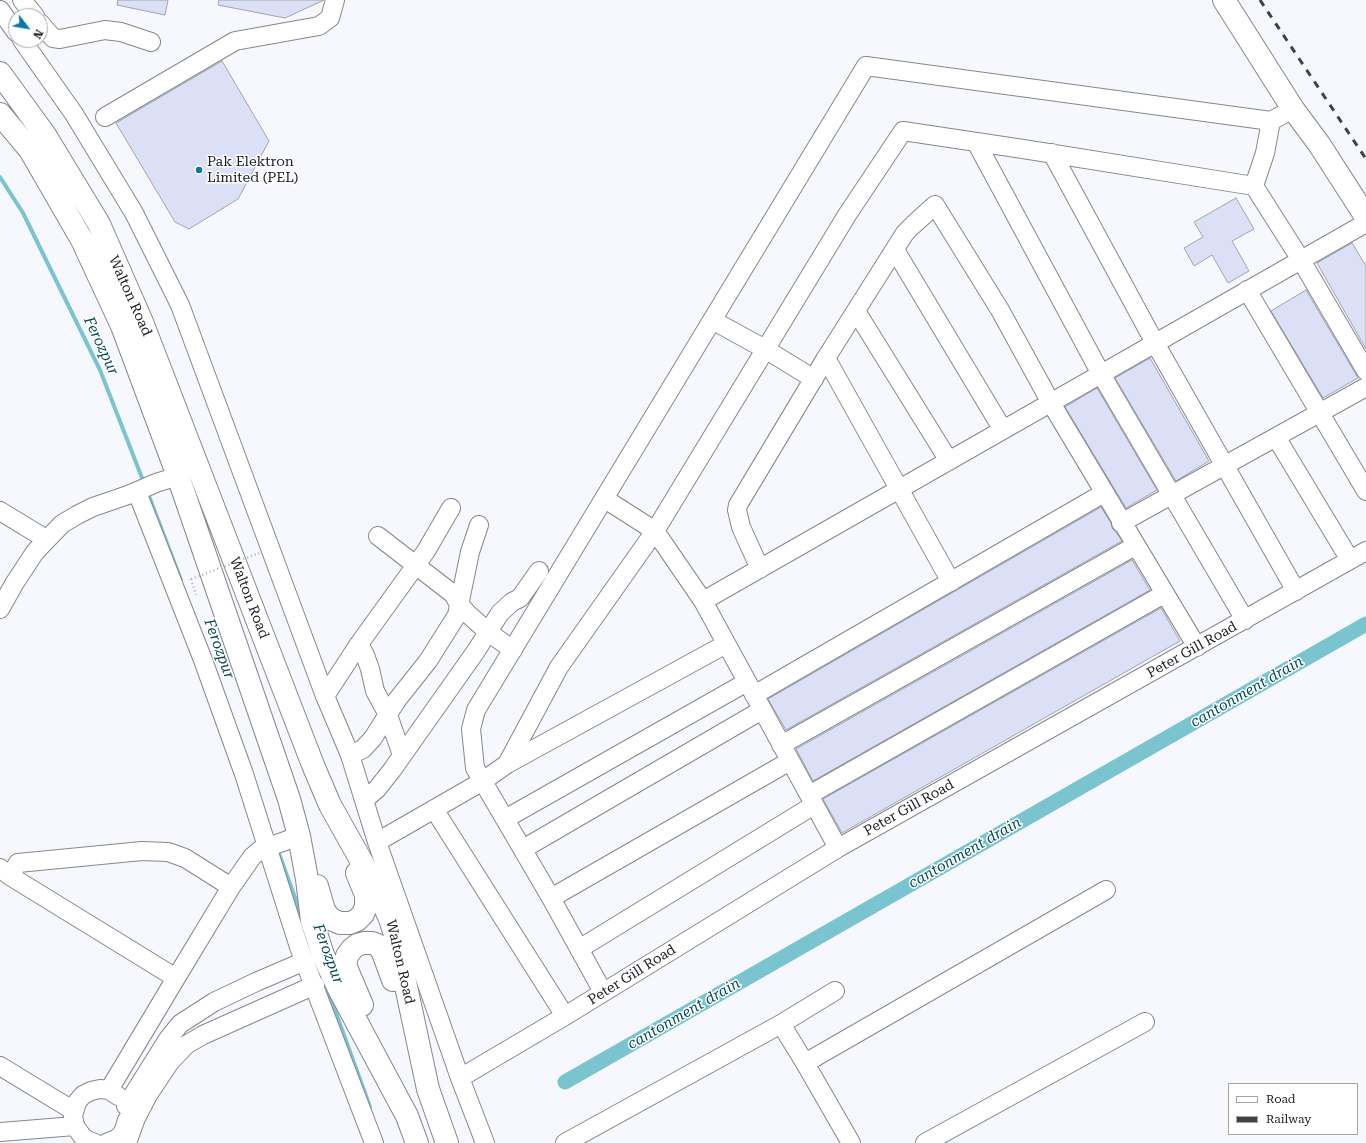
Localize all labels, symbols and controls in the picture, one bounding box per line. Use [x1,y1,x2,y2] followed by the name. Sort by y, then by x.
[8,8,48,48] north arrow
[30,27,46,41] text: N
[207,154,298,186] place label: Pak Elektron Limited (PEL)
[194,165,204,175] marker: Pak Elektron Limited (PEL)
[105,253,155,339] street label: Walton Road
[80,314,122,378] water label: Ferozpur
[226,555,272,641] street label: Walton Road
[200,617,238,681] water label: Ferozpur
[1144,618,1240,682] street label: Peter Gill Road
[1187,652,1307,732] water label: cantonment drain
[861,776,957,840] street label: Peter Gill Road
[905,813,1025,893] water label: cantonment drain
[382,918,418,1006] street label: Walton Road
[309,922,347,986] water label: Ferozpur
[585,941,679,1009] street label: Peter Gill Road
[624,974,744,1054] water label: cantonment drain
[1228,1083,1358,1135] legend
[1266,1092,1295,1106] text: Road
[1266,1112,1311,1126] text: Railway

